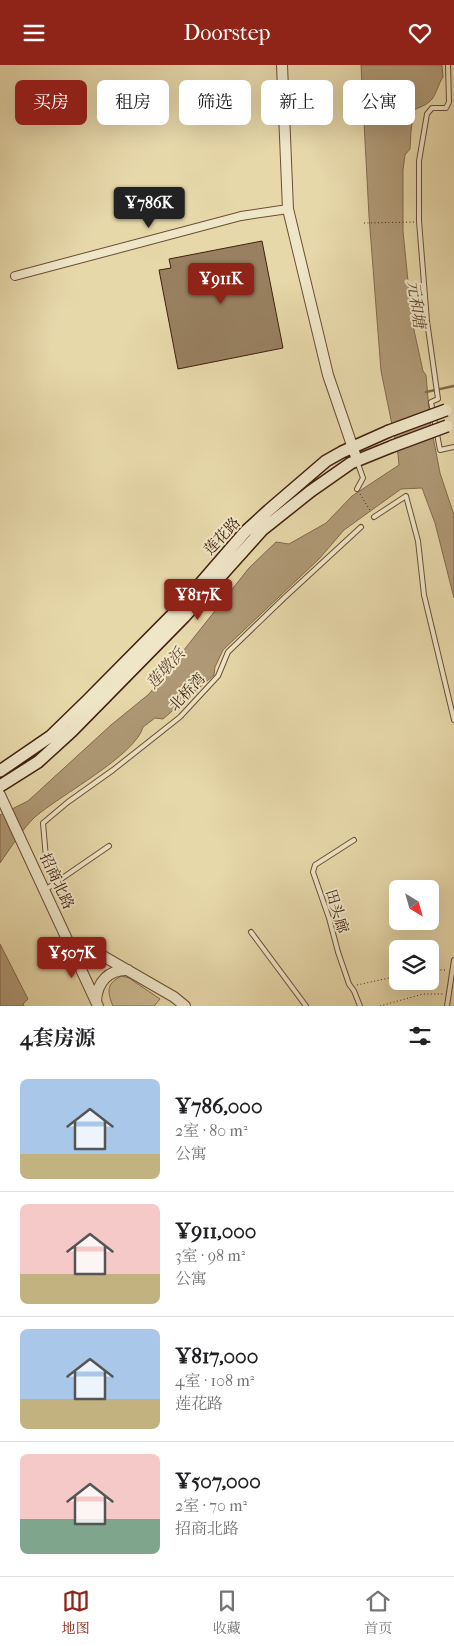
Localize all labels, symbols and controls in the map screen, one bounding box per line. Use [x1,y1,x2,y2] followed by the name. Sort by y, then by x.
[20,19,48,47] icon: menu
[406,19,434,47] icon: heart
[183,20,271,46] text: Doorstep
[15,80,87,125] chip: 买房
[97,80,169,125] chip: 租房
[179,80,251,125] chip: 筛选
[261,80,333,125] chip: 新上
[343,80,415,125] chip: 公寓
[114,186,184,229] pin: ¥786K
[125,193,173,212] text: ¥786K
[186,263,256,305] pin: ¥911K
[199,269,243,288] text: ¥911K
[404,279,430,332] water label: 元和塘
[200,513,244,559] street label: 莲花路
[163,579,233,621] pin: ¥817K
[175,585,221,604] text: ¥817K
[142,643,190,693] water label: 莲墩浜
[165,669,209,715] street label: 北桥湾
[36,850,78,912] street label: 招商北路
[389,880,439,930] north arrow
[389,880,439,990] map controls
[322,887,352,935] street label: 田头廊
[37,937,107,979] pin: ¥507K
[389,940,439,990] button: layers
[48,943,96,962] text: ¥507K
[406,1022,434,1050] icon: filters
[20,1026,95,1050] text: 4套房源
[175,1094,263,1118] text: ¥786,000
[60,1099,120,1159] icon: home
[175,1121,247,1140] text: 2室 · 80 m²
[175,1144,207,1163] text: 公寓
[175,1219,256,1243] text: ¥911,000
[60,1224,120,1284] icon: home
[175,1246,245,1265] text: 3室 · 98 m²
[175,1269,207,1288] text: 公寓
[175,1344,258,1368] text: ¥817,000
[60,1349,120,1409] icon: home
[175,1371,254,1390] text: 4室 · 108 m²
[175,1394,223,1413] text: 莲花路
[175,1469,261,1493] text: ¥507,000
[60,1474,120,1534] icon: home
[175,1496,247,1515] text: 2室 · 70 m²
[175,1519,239,1538] text: 招商北路
[62,1587,90,1637] tab: 地图
[213,1587,241,1637] tab: 收藏
[364,1587,392,1637] tab: 首页

